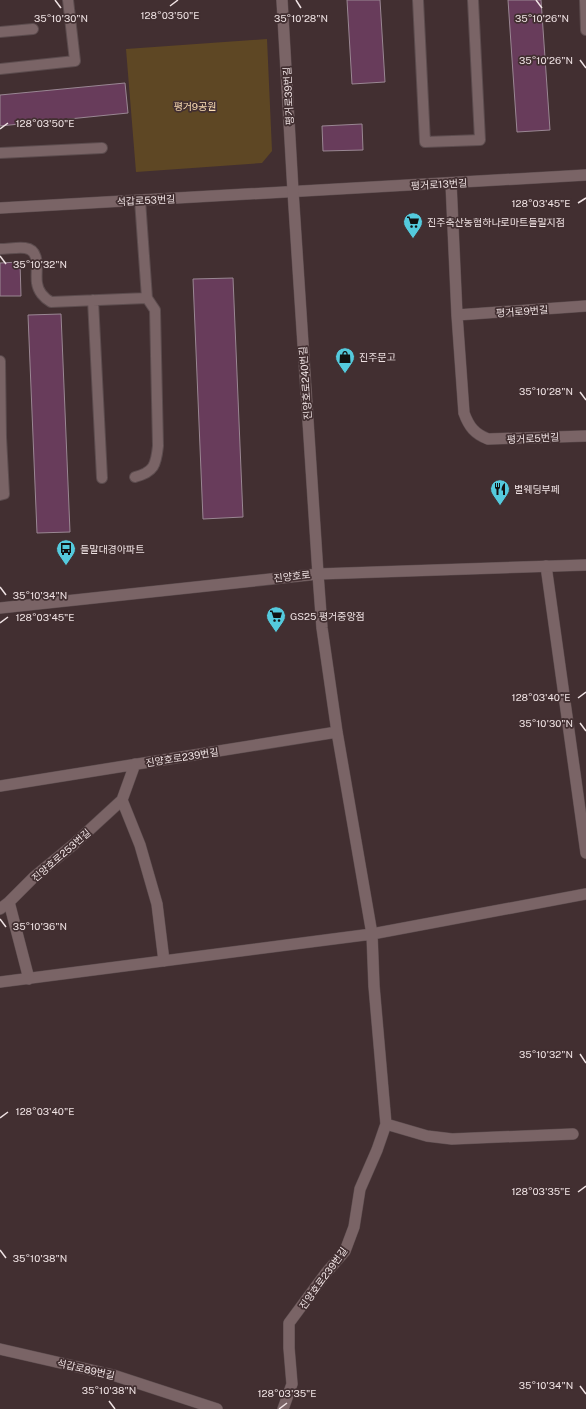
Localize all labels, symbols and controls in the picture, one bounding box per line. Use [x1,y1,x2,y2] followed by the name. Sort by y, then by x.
[141,9,199,21] text: 128°03'50"E
[34,12,88,24] text: 35°10'30"N
[274,12,328,24] text: 35°10'28"N
[515,12,569,24] text: 35°10'26"N
[519,54,573,66] text: 35°10'26"N
[280,66,296,126] street label: 평거로39번길
[173,100,217,112] park label: 평거9공원
[16,117,74,129] text: 128°03'50"E
[411,177,467,191] street label: 평거로13번길
[116,192,176,208] street label: 석갑로53번길
[511,197,571,209] text: 128°03'45"E
[402,211,424,239] supermarket icon: 진주축산농협하나로마트들말지점
[427,216,565,228] place label: 진주축산농협하나로마트들말지점
[13,258,67,270] text: 35°10'32"N
[496,303,548,319] street label: 평거로9번길
[296,346,314,420] street label: 진양호로240번길
[334,346,356,374] shop icon: 진주문고
[359,351,396,363] place label: 진주문고
[519,385,573,397] text: 35°10'28"N
[507,431,559,445] street label: 평거로5번길
[489,478,511,506] restaurant icon: 별웨딩부페
[514,483,560,495] place label: 별웨딩부페
[55,538,77,566] bus stop icon: 들말대경아파트
[80,543,144,555] place label: 들말대경아파트
[273,568,311,584] street label: 진양호로
[13,589,67,601] text: 35°10'34"N
[265,605,287,633] supermarket icon: GS25 평거중앙점
[290,610,365,622] place label: GS25 평거중앙점
[15,611,75,623] text: 128°03'45"E
[512,691,570,703] text: 128°03'40"E
[519,717,573,729] text: 35°10'30"N
[145,745,219,769] street label: 진양호로239번길
[29,826,93,884] street label: 진양호로253번길
[13,920,67,932] text: 35°10'36"N
[519,1048,573,1060] text: 35°10'32"N
[16,1105,74,1117] text: 128°03'40"E
[511,1185,571,1197] text: 128°03'35"E
[297,1245,349,1311] street label: 진양호로239번길
[13,1252,67,1264] text: 35°10'38"N
[56,1357,116,1381] street label: 석갑로89번길
[519,1379,573,1391] text: 35°10'34"N
[82,1384,136,1396] text: 35°10'38"N
[257,1387,317,1399] text: 128°03'35"E

